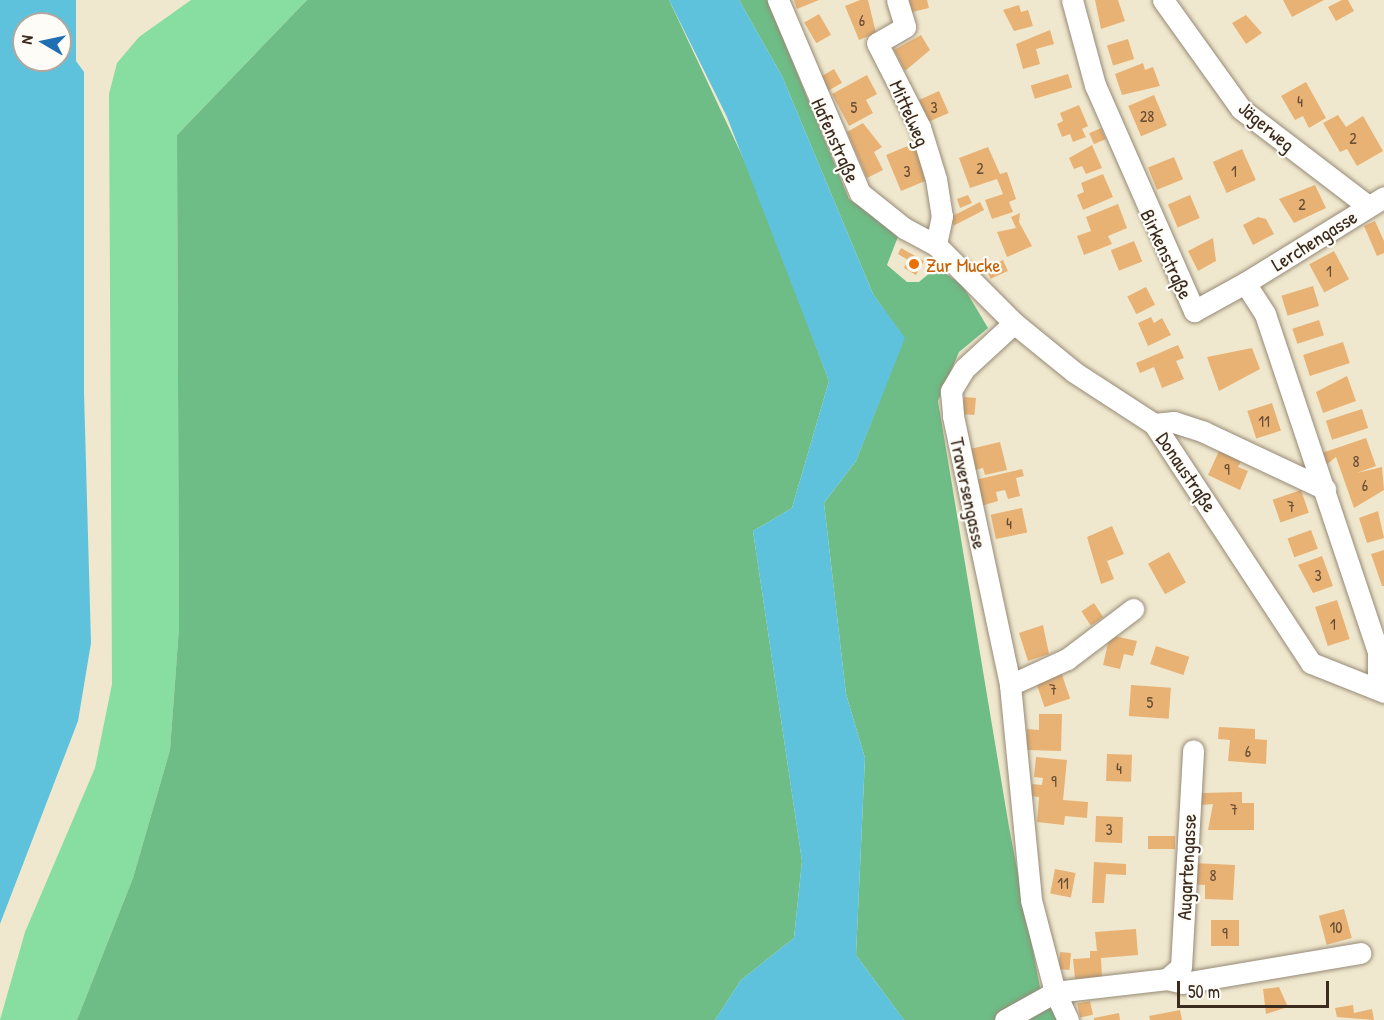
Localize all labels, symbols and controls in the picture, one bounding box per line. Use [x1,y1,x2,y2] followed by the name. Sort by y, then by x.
[859,10,865,30] house number: 6
[12,12,72,72] north arrow
[15,34,38,45] text: N
[885,76,935,150] street label: Mittelweg
[1297,91,1303,111] house number: 4
[807,94,865,186] street label: Hafenstraße
[1234,96,1300,156] street label: Jägerweg
[851,97,857,117] house number: 5
[930,97,938,117] house number: 3
[1140,106,1154,126] house number: 28
[1349,128,1357,148] house number: 2
[976,158,984,178] house number: 2
[903,161,911,181] house number: 3
[1231,161,1237,181] house number: 1
[1298,194,1306,214] house number: 2
[1267,204,1361,276] street label: Lerchengasse
[1136,205,1198,303] street label: Birkenstraße
[926,252,1000,276] place label: Zur Mucke
[907,257,921,271] marker: Zur Mucke
[1326,261,1332,281] house number: 1
[1258,411,1270,431] house number: 11
[1152,428,1222,516] street label: Donaustraße
[945,435,993,551] street label: Traversengasse
[1353,451,1359,471] house number: 8
[1224,459,1230,479] house number: 9
[1362,475,1368,495] house number: 6
[1287,496,1295,516] house number: 7
[1006,513,1012,533] house number: 4
[1314,565,1322,585] house number: 3
[1330,614,1336,634] house number: 1
[1049,679,1057,699] house number: 7
[1147,692,1153,712] house number: 5
[1245,741,1251,761] house number: 6
[1116,758,1122,778] house number: 4
[1051,771,1057,791] house number: 9
[1230,799,1238,819] house number: 7
[1171,813,1201,921] street label: Augartengasse
[1105,819,1113,839] house number: 3
[1210,865,1216,885] house number: 8
[1057,873,1069,893] house number: 11
[1330,917,1342,937] house number: 10
[1222,923,1228,943] house number: 9
[1180,969,1332,1007] scale bar
[1188,979,1220,1004] text: 50 m

